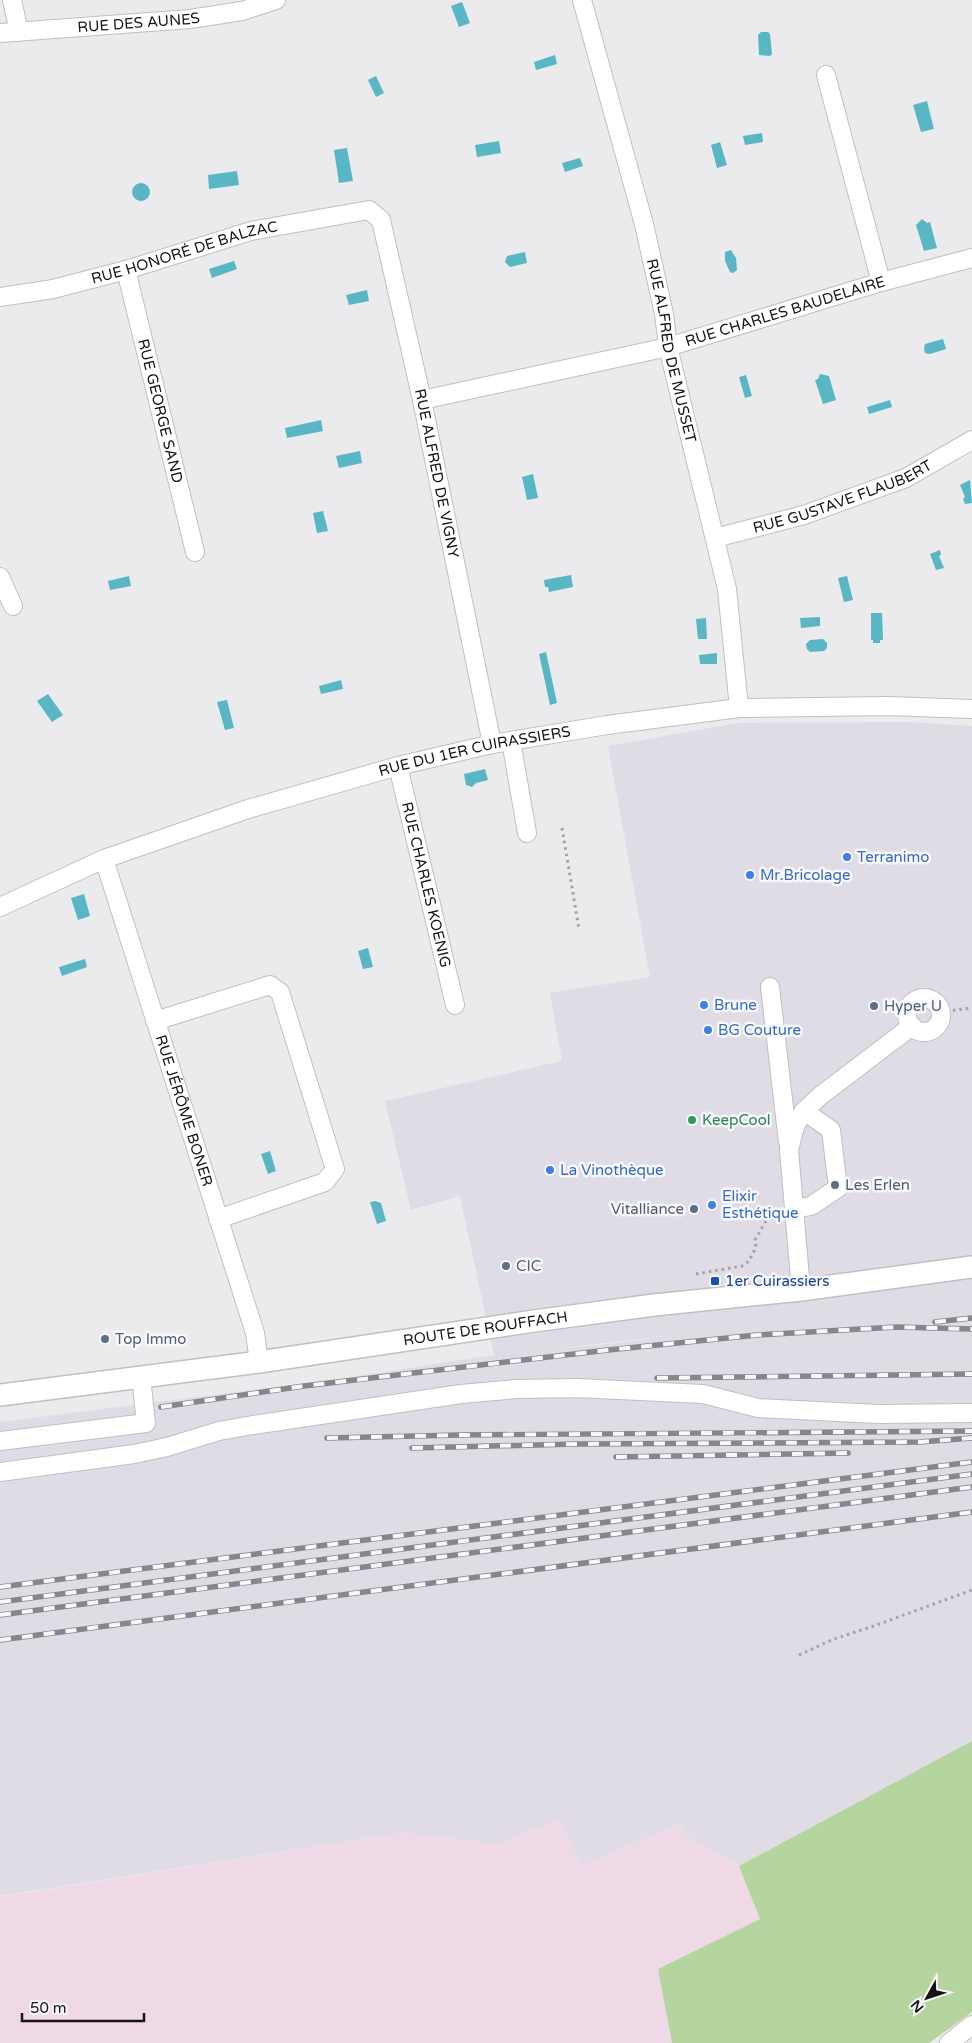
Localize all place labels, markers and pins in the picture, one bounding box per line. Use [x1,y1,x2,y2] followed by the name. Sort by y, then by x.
[857,848,929,866] place label: Terranimo
[841,851,853,863] marker: Terranimo
[760,866,850,884] place label: Mr.Bricolage
[744,869,756,881] marker: Mr.Bricolage
[714,996,757,1014] place label: Brune
[884,997,942,1015] place label: Hyper U
[698,999,710,1011] marker: Brune
[868,1000,880,1012] marker: Hyper U
[718,1021,801,1039] place label: BG Couture
[702,1024,714,1036] marker: BG Couture
[702,1111,771,1129] place label: KeepCool
[686,1114,698,1126] marker: KeepCool
[560,1161,664,1179] place label: La Vinothèque
[544,1164,556,1176] marker: La Vinothèque
[845,1176,910,1194] place label: Les Erlen
[829,1179,841,1191] marker: Les Erlen
[722,1187,799,1222] place label: Elixir Esthétique
[706,1199,718,1211] marker: Elixir Esthétique
[611,1200,684,1218] place label: Vitalliance
[688,1203,700,1215] marker: Vitalliance
[516,1257,541,1275] place label: CIC
[500,1260,512,1272] marker: CIC
[725,1272,829,1290] place label: 1er Cuirassiers
[709,1275,721,1287] marker: 1er Cuirassiers
[115,1330,186,1348] place label: Top Immo
[99,1333,111,1345] marker: Top Immo

